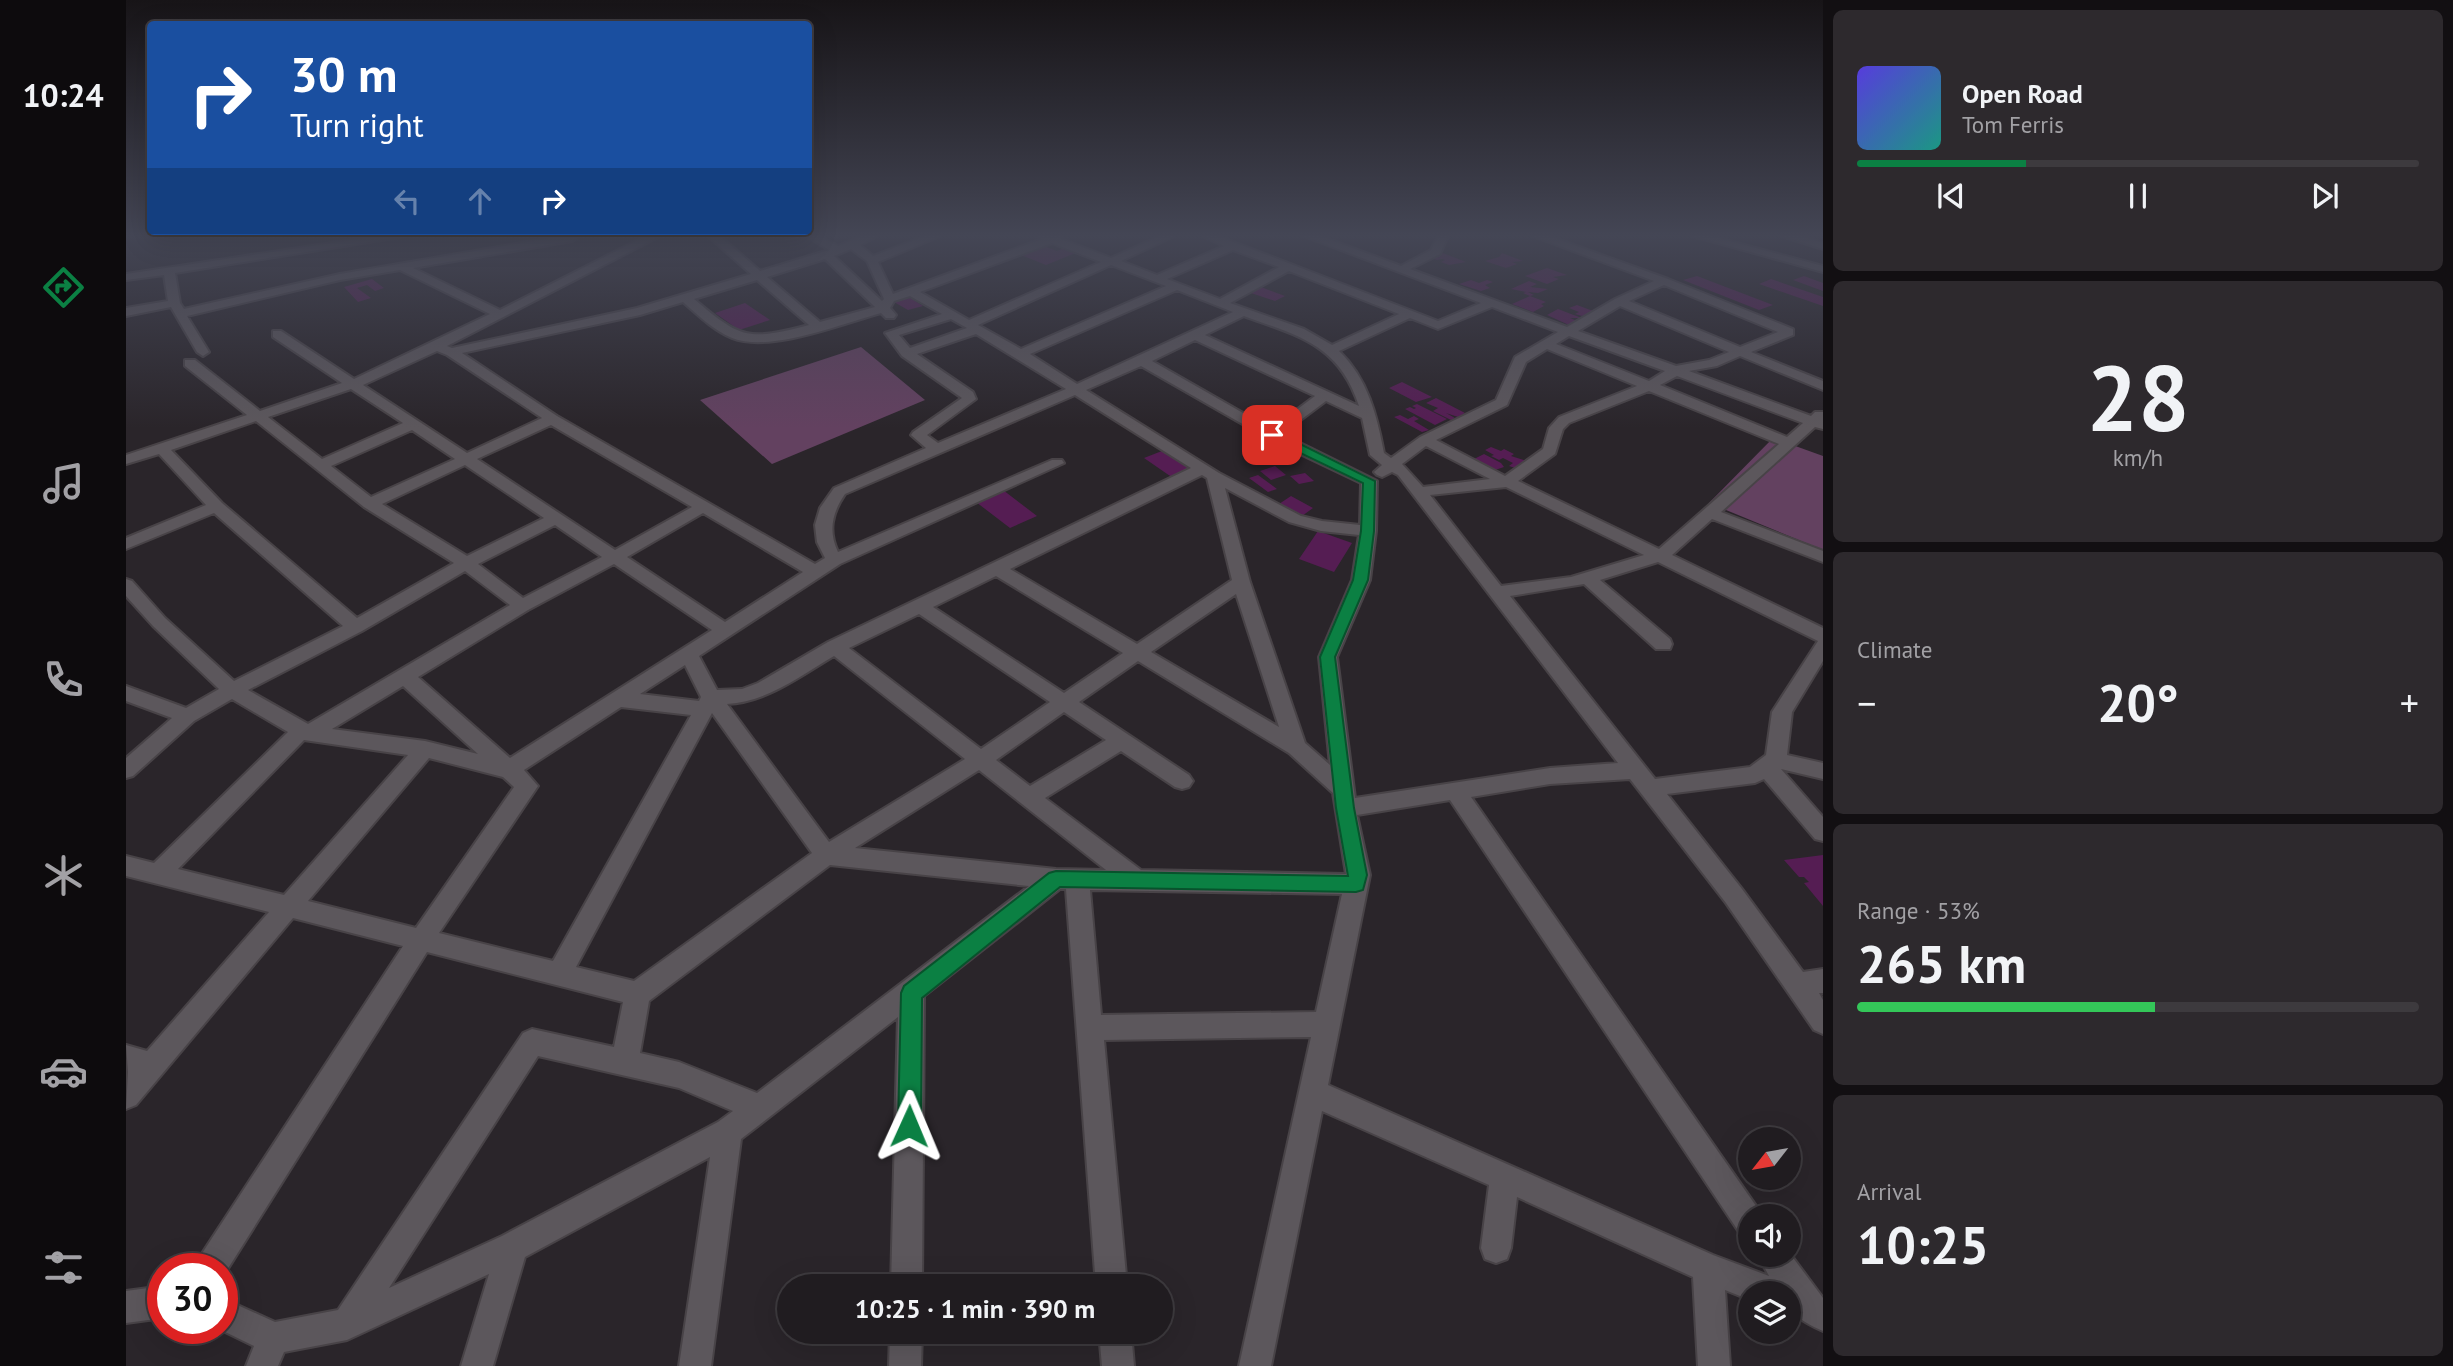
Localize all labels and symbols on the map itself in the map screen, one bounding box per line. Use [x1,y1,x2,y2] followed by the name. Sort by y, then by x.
[1242,405,1302,465] pin
[872,1089,946,1163] position arrow
[1738,1127,1801,1190] north arrow
[147,1253,238,1344] speed limit sign: 30

